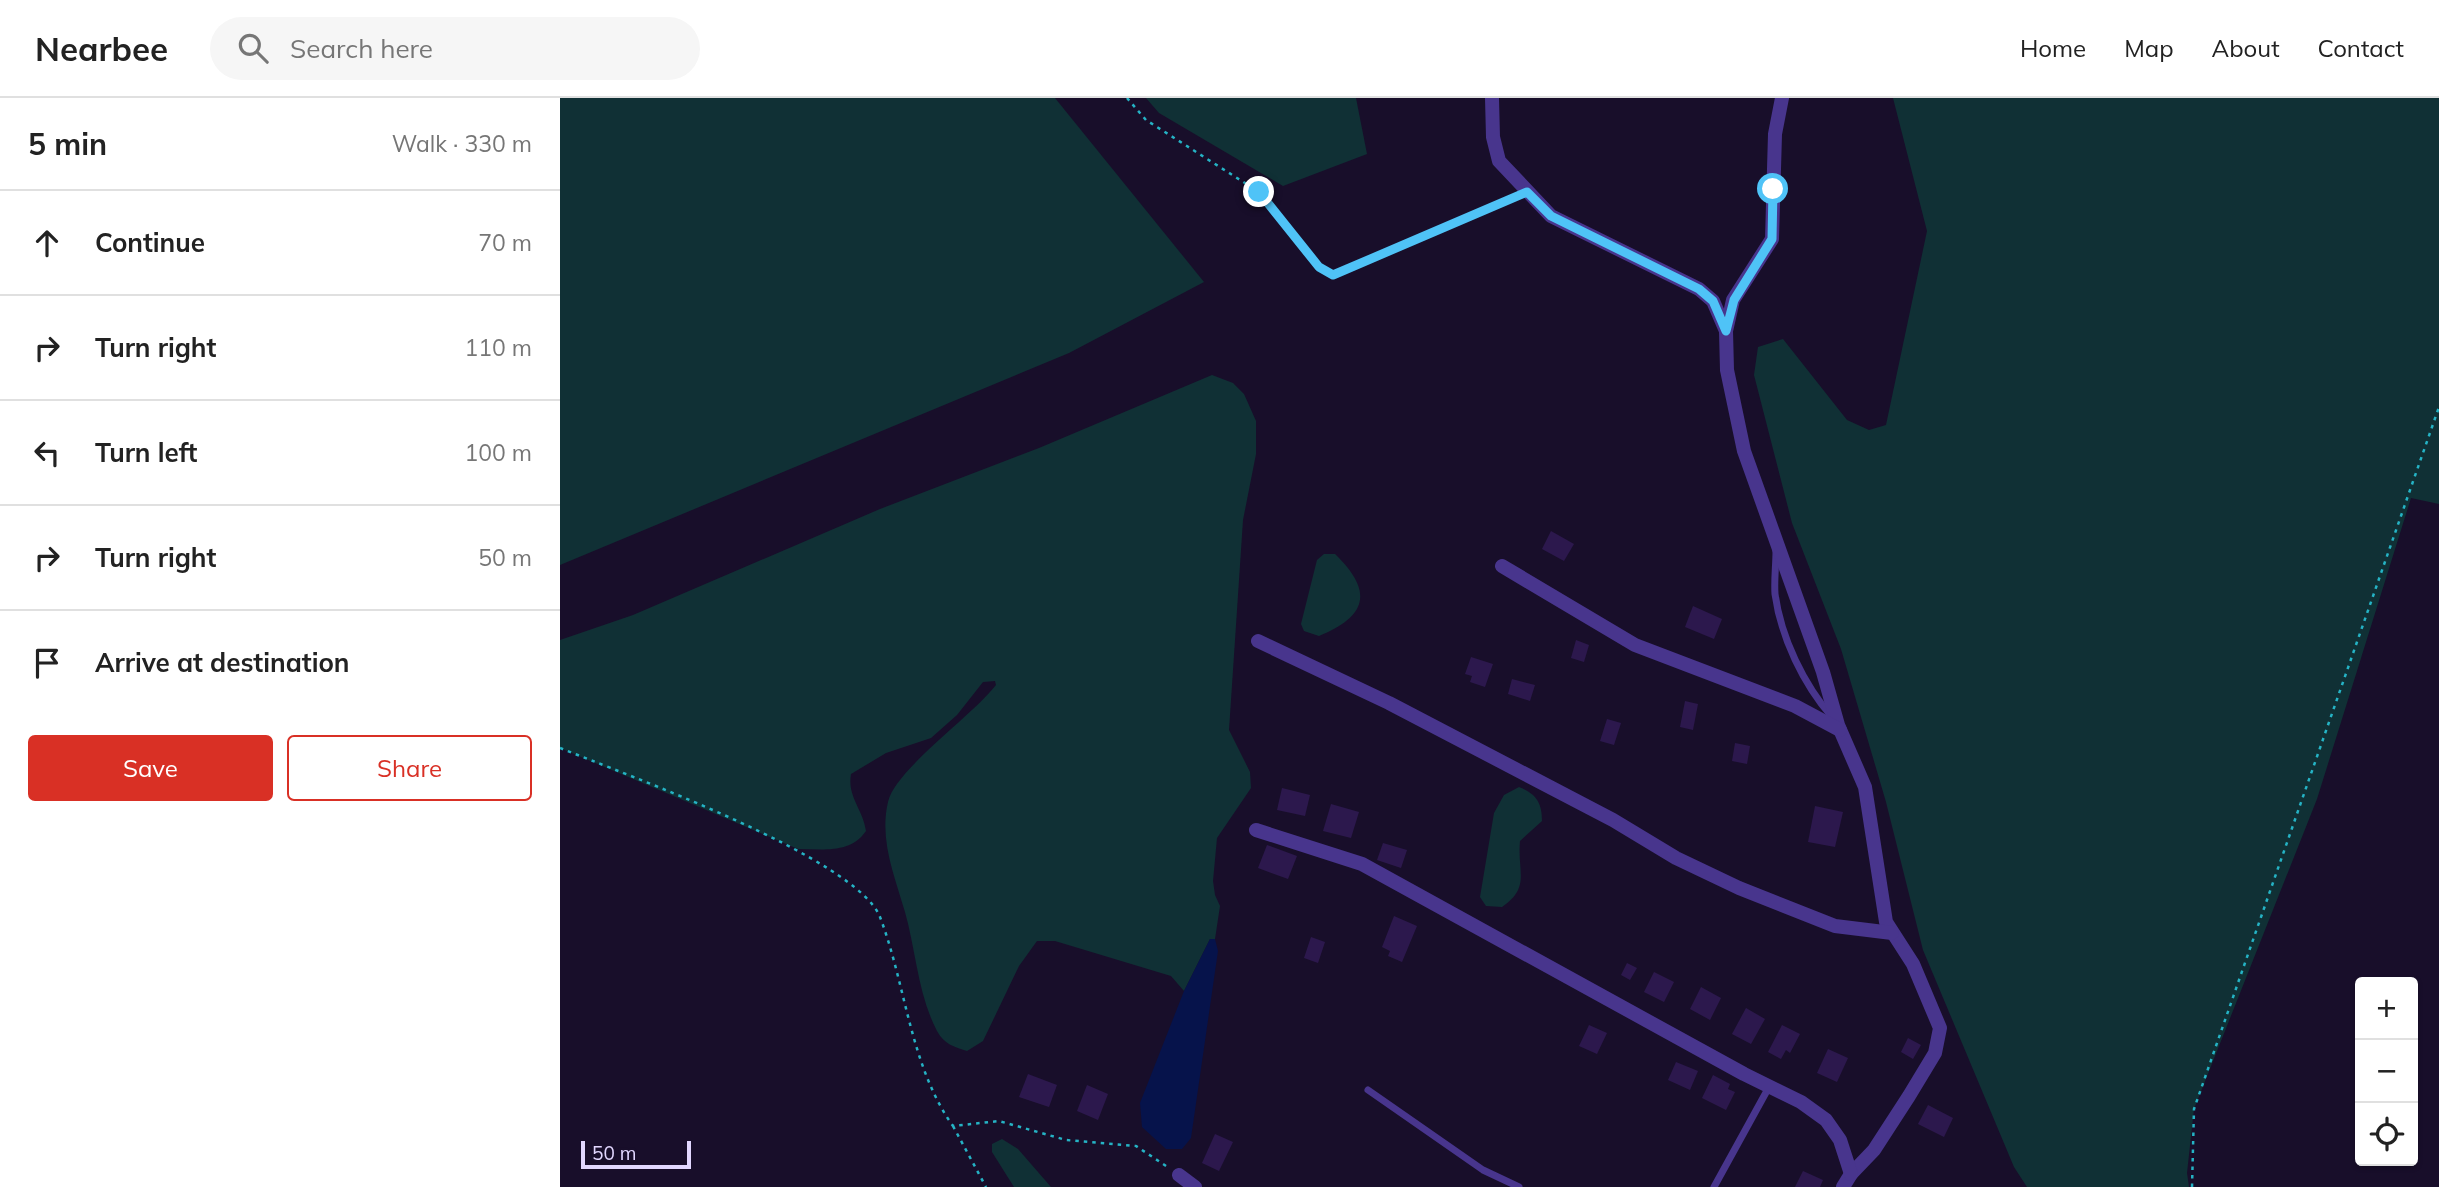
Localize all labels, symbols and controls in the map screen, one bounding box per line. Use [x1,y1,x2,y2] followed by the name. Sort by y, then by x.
[210,17,700,80] search box
[35,28,168,69] text: Nearbee
[234,29,272,67] icon: search
[290,32,433,65] text: Search here
[2020,33,2086,63] text: Home
[2124,33,2174,63] text: Map
[2212,33,2280,63] text: About
[2318,33,2404,63] text: Contact
[28,125,107,163] text: 5 min
[392,129,532,158] text: Walk · 330 m
[1757,173,1788,204] route start
[1243,176,1274,207] route end
[28,224,66,262] icon: ahead
[95,226,205,259] text: Continue
[478,228,532,257] text: 70 m
[28,329,66,367] icon: right
[95,331,216,364] text: Turn right
[464,333,532,362] text: 110 m
[28,434,66,472] icon: left
[95,436,197,469] text: Turn left
[464,438,532,467] text: 100 m
[28,539,66,577] icon: right
[95,541,216,574] text: Turn right
[478,543,532,572] text: 50 m
[28,644,66,682] icon: arrive
[95,646,350,679] text: Arrive at destination
[28,735,273,801] button: Save
[287,735,532,801] button: Share
[2355,977,2418,1166] map controls
[2355,977,2418,1040] button: +
[2355,1040,2418,1103] button: −
[2355,1103,2418,1166] button: locate
[581,1138,691,1170] scale bar
[592,1141,636,1165] text: 50 m

